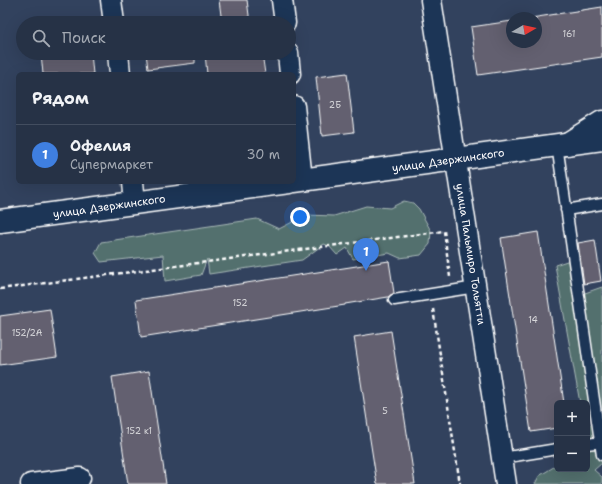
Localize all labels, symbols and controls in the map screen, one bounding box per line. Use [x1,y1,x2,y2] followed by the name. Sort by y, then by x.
[506,12,542,48] north arrow
[16,16,296,60] search box
[30,27,52,49] icon: search
[62,28,106,48] text: Поиск
[563,28,575,40] house number: 161
[32,87,89,109] text: Рядом
[329,99,341,111] house number: 2Б
[70,136,131,156] text: Офелия
[391,145,506,176] street label: улица Дзержинского
[42,146,48,163] text: 1
[246,146,280,163] text: 30 m
[70,156,153,173] text: Супермаркет
[452,182,489,326] street label: улица Пальмиро Тольятти
[52,191,167,222] street label: улица Дзержинского
[290,207,310,227] your location
[353,238,379,271] pin: 1
[233,297,247,309] house number: 152
[528,314,538,326] house number: 14
[12,327,43,339] house number: 152/2А
[554,400,590,472] map controls
[554,400,590,436] button: +
[382,405,388,417] house number: 5
[126,425,152,437] house number: 152 к1
[554,436,590,472] button: −

